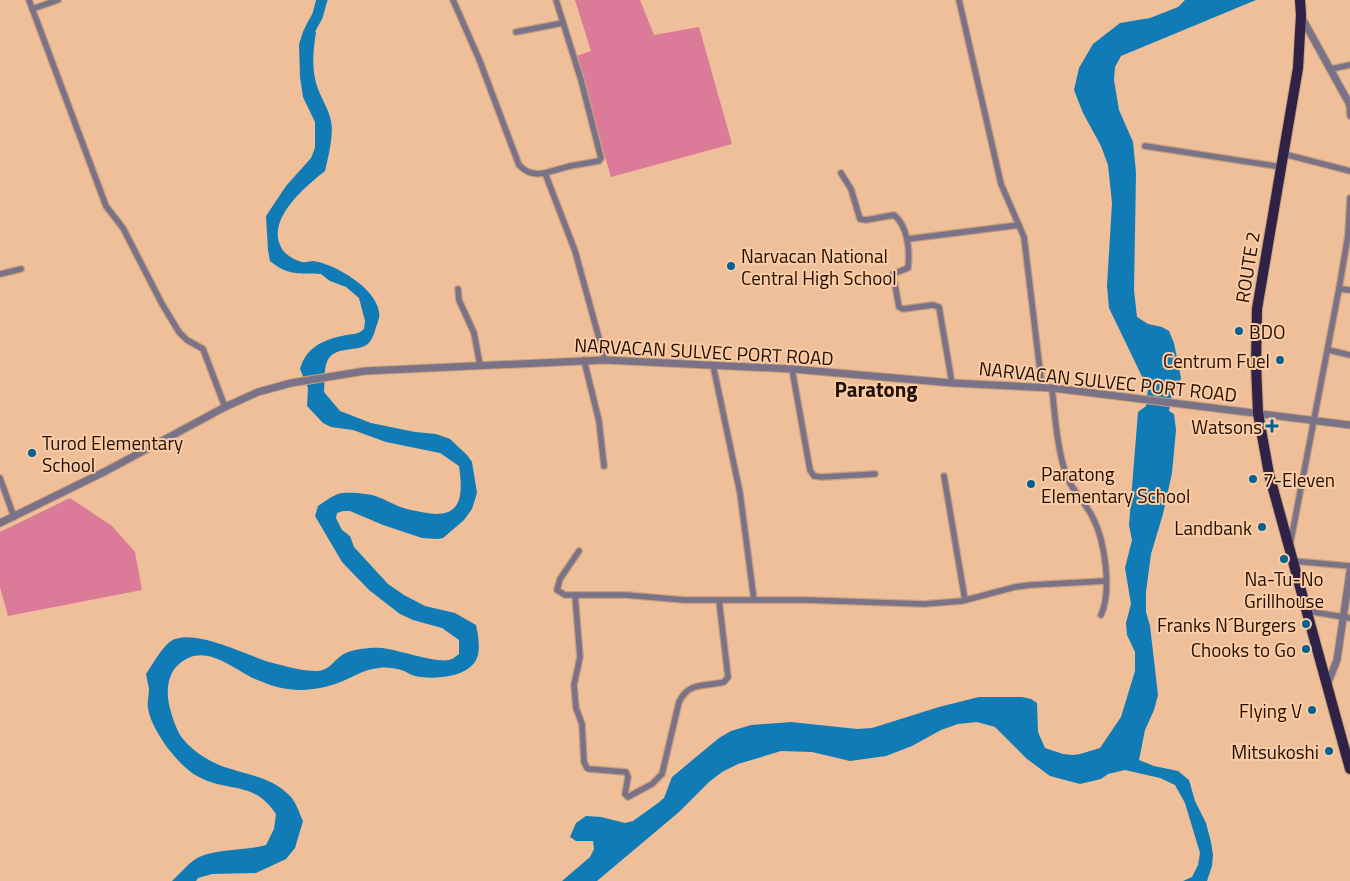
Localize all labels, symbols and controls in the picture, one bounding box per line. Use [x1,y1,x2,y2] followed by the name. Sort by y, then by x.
[1227,229,1267,305] street label: ROUTE 2
[741,241,897,292] place label: Narvacan National Central High School
[725,260,737,272] marker: Narvacan National Central High School
[1249,317,1286,346] place label: BDO
[1233,325,1245,337] marker: BDO
[574,330,834,372] street label: NARVACAN SULVEC PORT ROAD
[1163,346,1270,375] place label: Centrum Fuel
[977,353,1239,409] street label: NARVACAN SULVEC PORT ROAD
[1274,354,1286,366] marker: Centrum Fuel
[834,373,918,405] district label: Paratong
[1191,412,1262,441] place label: Watsons
[1266,420,1278,432] marker: Watsons
[42,428,183,479] place label: Turod Elementary School
[26,447,38,459] marker: Turod Elementary School
[1041,459,1190,510] place label: Paratong Elementary School
[1263,465,1335,494] place label: 7-Eleven
[1247,473,1259,485] marker: 7-Eleven
[1025,478,1037,490] marker: Paratong Elementary School
[1174,513,1252,542] place label: Landbank
[1256,521,1268,533] marker: Landbank
[1278,553,1290,565] marker: Na-Tu-No Grillhouse
[1244,564,1324,615] place label: Na-Tu-No Grillhouse
[1157,610,1296,639] place label: Franks N´Burgers
[1300,618,1312,630] marker: Franks N´Burgers
[1191,635,1296,664] place label: Chooks to Go
[1300,643,1312,655] marker: Chooks to Go
[1239,696,1302,725] place label: Flying V
[1306,704,1318,716] marker: Flying V
[1231,737,1319,766] place label: Mitsukoshi
[1323,745,1335,757] marker: Mitsukoshi

